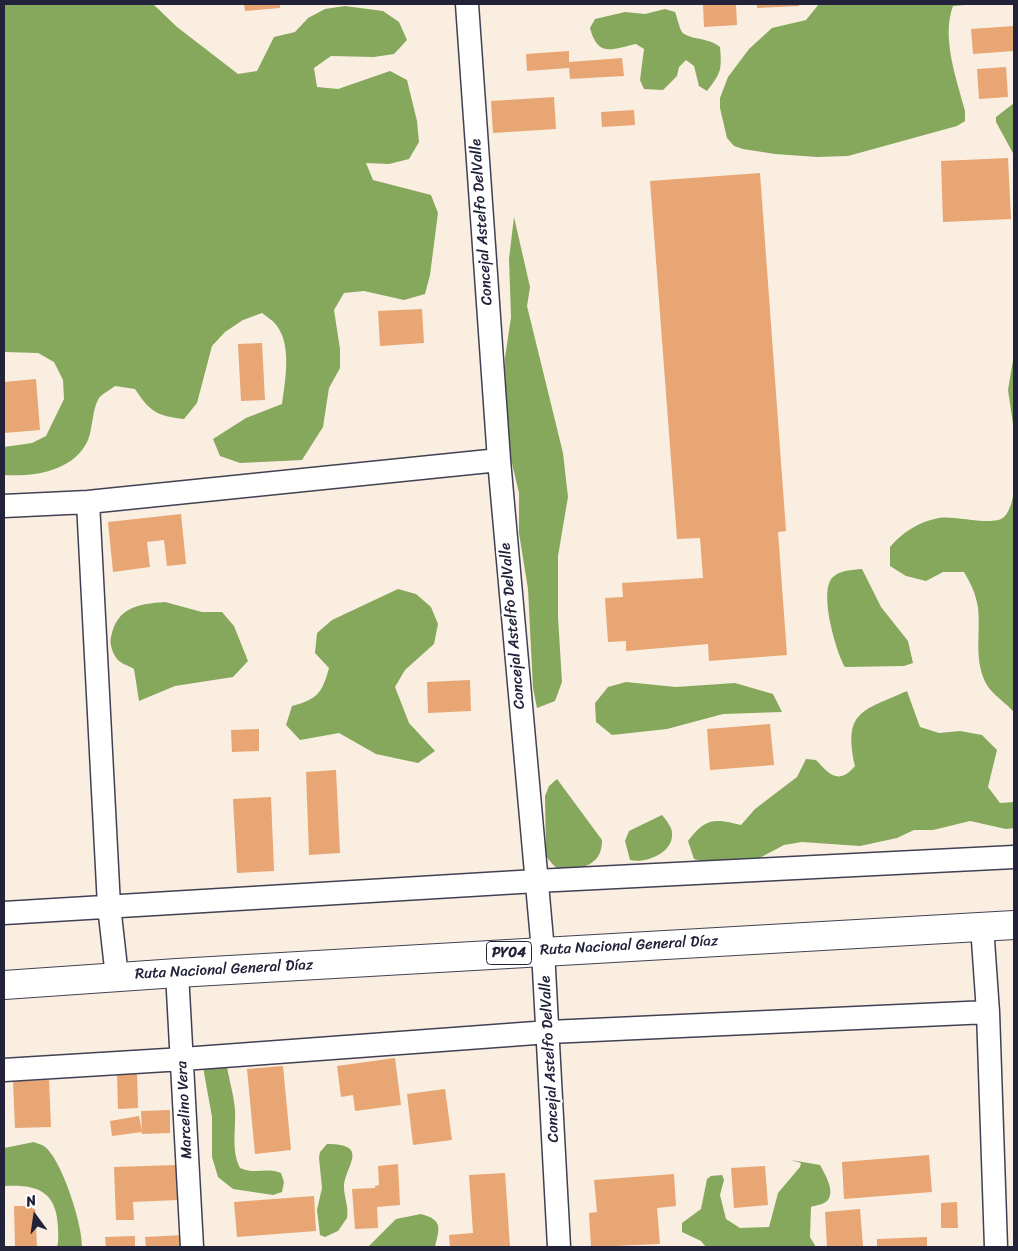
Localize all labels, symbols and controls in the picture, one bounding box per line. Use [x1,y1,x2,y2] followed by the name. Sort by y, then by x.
[467,138,497,306] street label: Concejal Astelfo DelValle
[497,542,529,710] street label: Concejal Astelfo DelValle
[539,932,719,960] street label: Ruta Nacional General Díaz
[486,941,532,964] road number: PY04
[134,956,314,984] street label: Ruta Nacional General Díaz
[537,975,563,1143] street label: Concejal Astelfo DelValle
[173,1060,197,1160] street label: Marcelino Vera
[24,1188,39,1214] text: N
[10,1191,60,1241] north arrow

